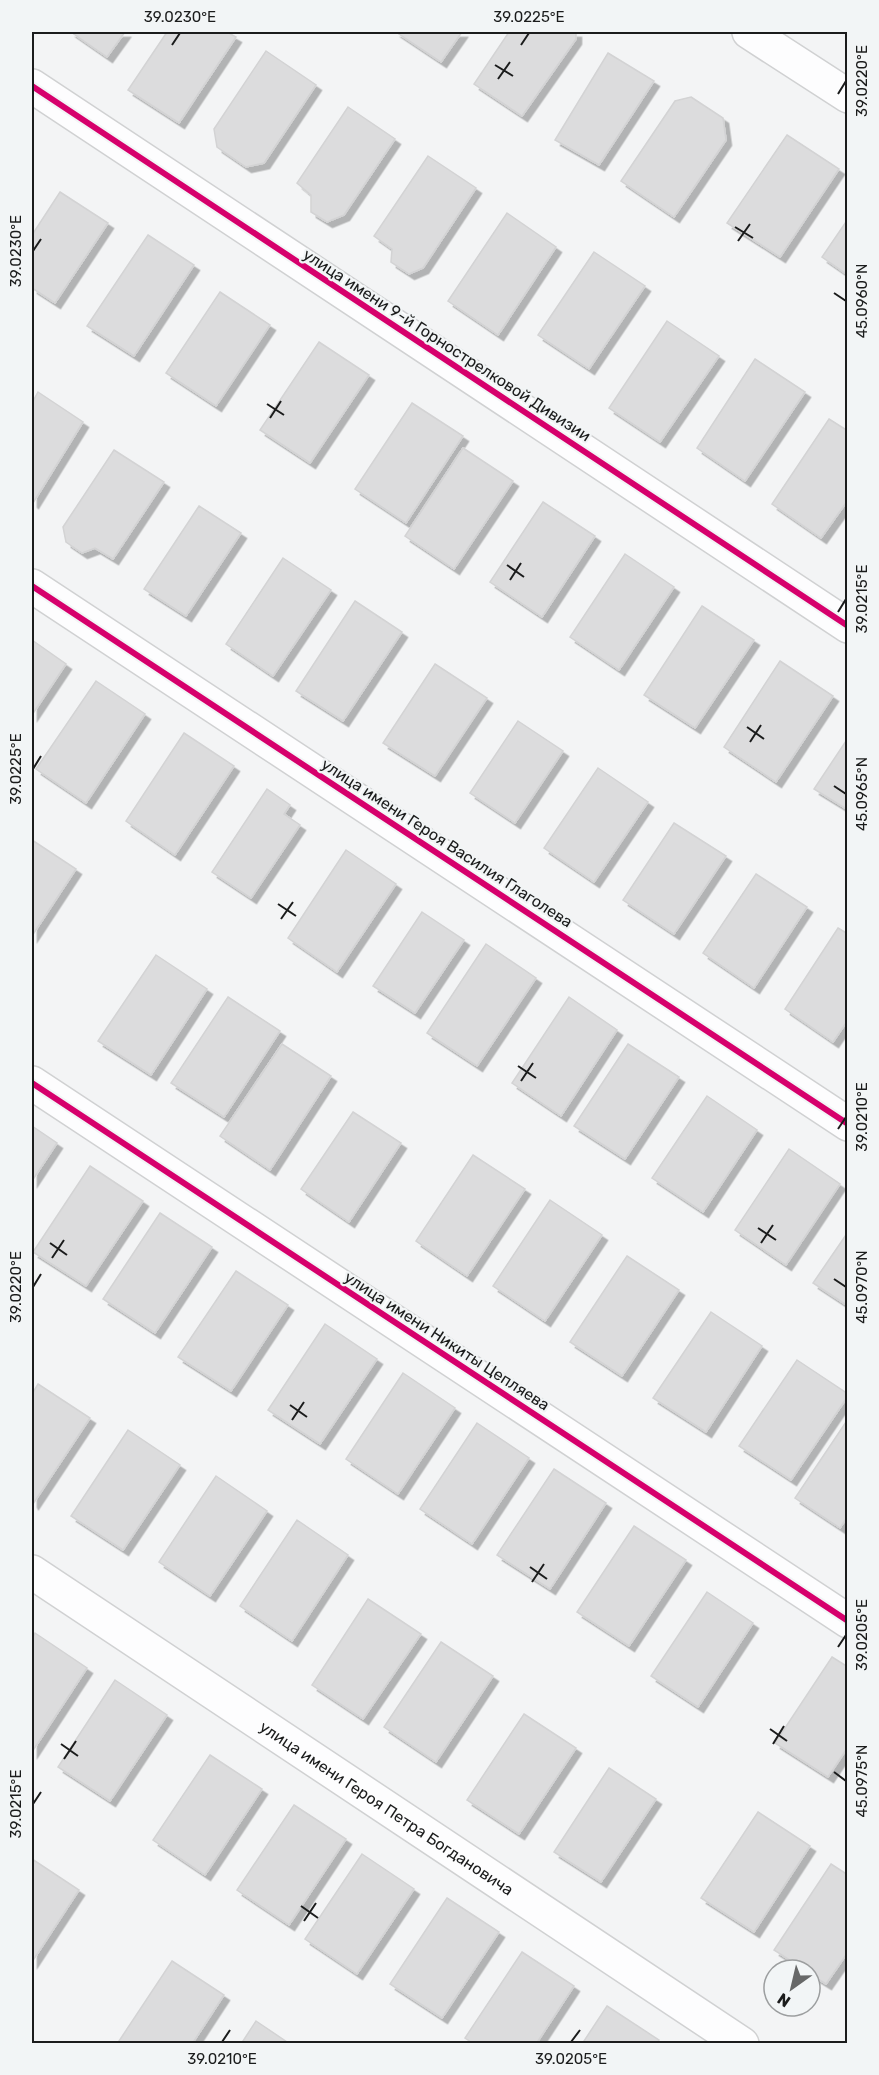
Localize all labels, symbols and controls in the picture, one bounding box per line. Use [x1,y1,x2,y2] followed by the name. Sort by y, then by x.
[144,8,216,26] text: 39.0230°E
[493,8,565,26] text: 39.0225°E
[853,45,871,117] text: 39.0220°E
[7,215,25,287] text: 39.0230°E
[300,245,594,445] street label: улица имени 9-й Горнострелковой Дивизии
[853,264,871,338] text: 45.0960°N
[853,564,871,634] text: 39.0215°E
[7,733,25,805] text: 39.0225°E
[318,754,576,932] street label: улица имени Героя Василия Глаголева
[853,757,871,831] text: 45.0965°N
[853,1082,871,1152] text: 39.0210°E
[853,1250,871,1324] text: 45.0970°N
[7,1251,25,1323] text: 39.0220°E
[341,1267,553,1415] street label: улица имени Никиты Цепляева
[853,1599,871,1671] text: 39.0205°E
[256,1717,517,1899] street label: улица имени Героя Петра Богдановича
[853,1745,871,1817] text: 45.0975°N
[7,1769,25,1839] text: 39.0215°E
[762,1958,822,2018] north arrow
[774,1989,794,2011] text: N
[187,2050,257,2068] text: 39.0210°E
[535,2050,607,2068] text: 39.0205°E

